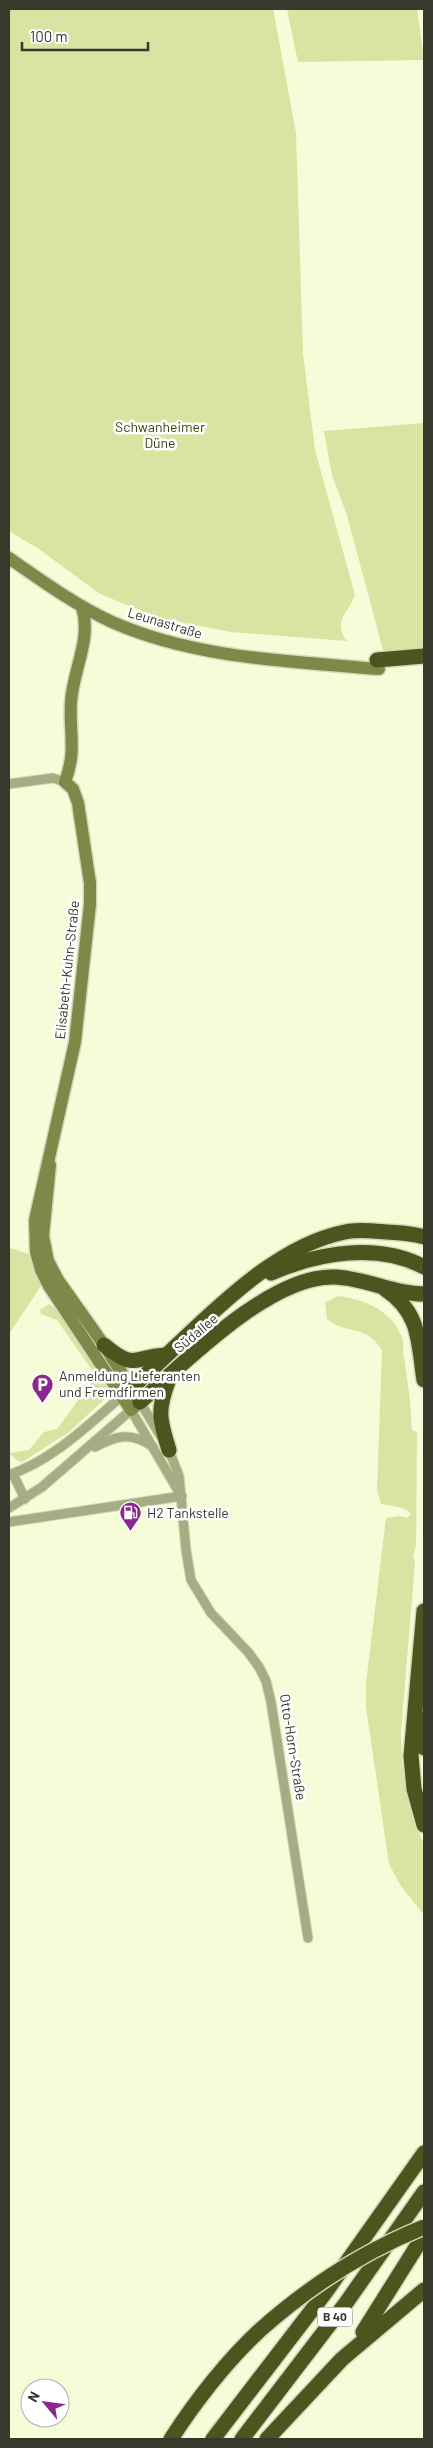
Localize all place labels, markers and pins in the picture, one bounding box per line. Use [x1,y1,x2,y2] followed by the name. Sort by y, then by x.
[59,1367,201,1400] place label: Anmeldung Lieferanten und Fremdfirmen
[31,1372,55,1403] parking icon: Anmeldung Lieferanten und Fremdfirmen
[119,1501,143,1532] fuel station icon: H2 Tankstelle
[147,1504,229,1521] place label: H2 Tankstelle

